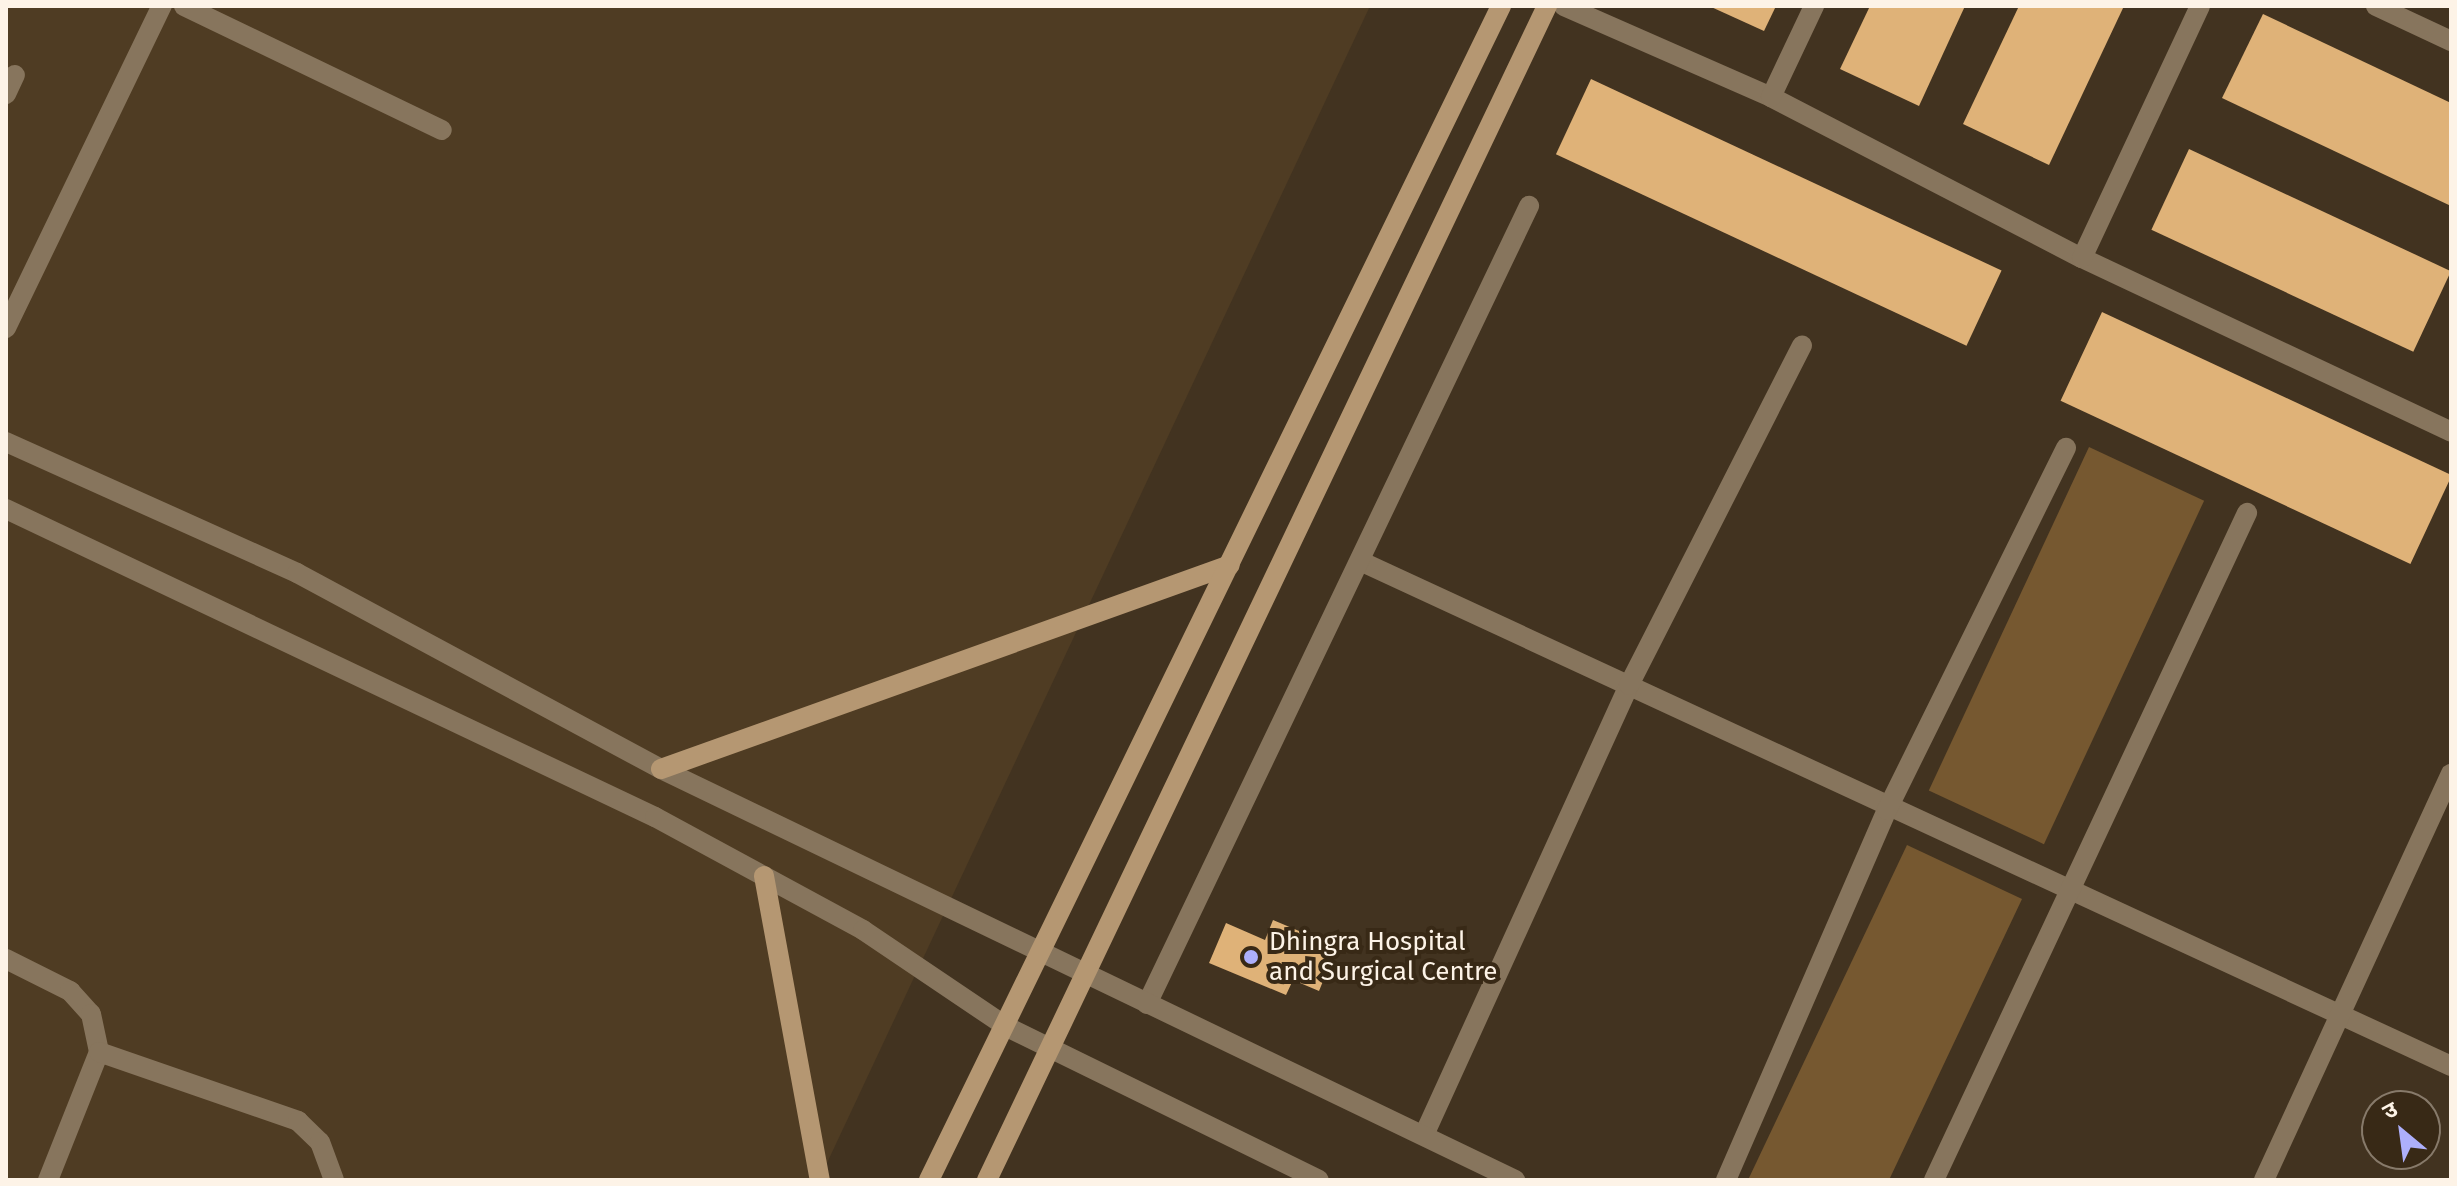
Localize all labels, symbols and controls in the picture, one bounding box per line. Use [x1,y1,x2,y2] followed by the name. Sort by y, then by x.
[1269,926,1497,988] place label: Dhingra Hospital and Surgical Centre
[1240,946,1262,968] marker: Dhingra Hospital and Surgical Centre
[2361,1090,2441,1170] north arrow
[2378,1095,2402,1125] text: उ

